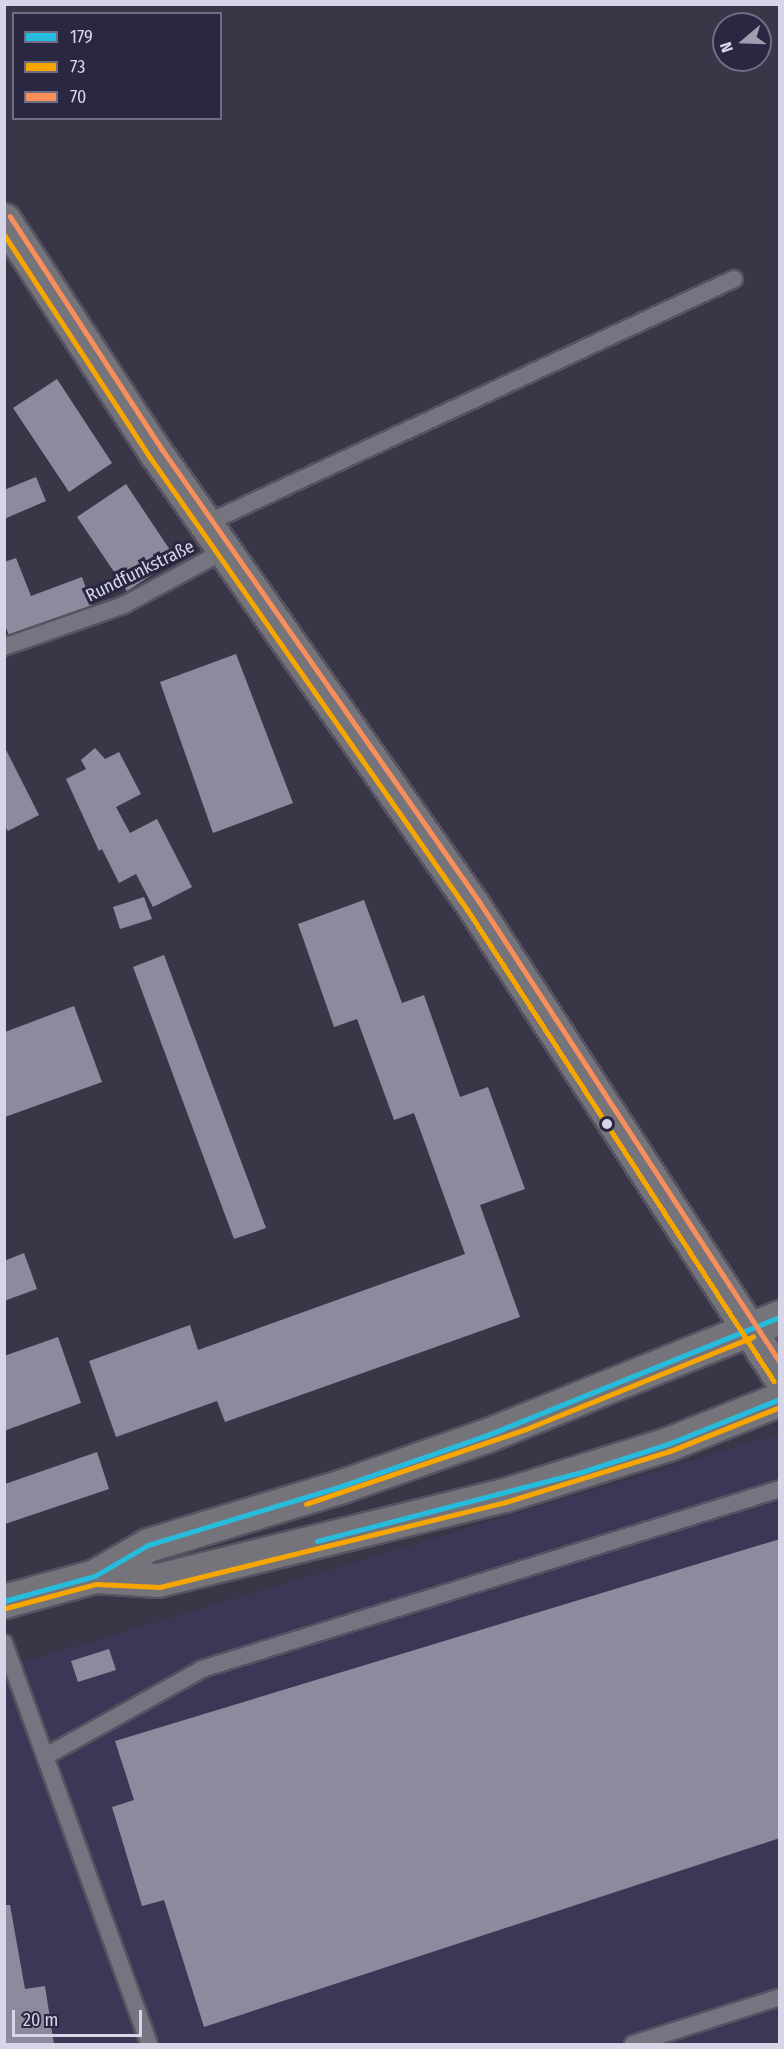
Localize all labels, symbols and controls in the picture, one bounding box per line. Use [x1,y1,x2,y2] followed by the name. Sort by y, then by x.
[12,12,222,120] legend
[712,12,772,72] north arrow
[70,26,93,48] text: 179
[716,40,737,55] text: N
[70,56,85,78] text: 73
[70,86,86,108] text: 70
[82,535,198,607] street label: Rundfunkstraße
[601,1118,613,1130] unlabelled marker
[15,1998,146,2036] scale bar
[23,2009,58,2031] text: 20 m

